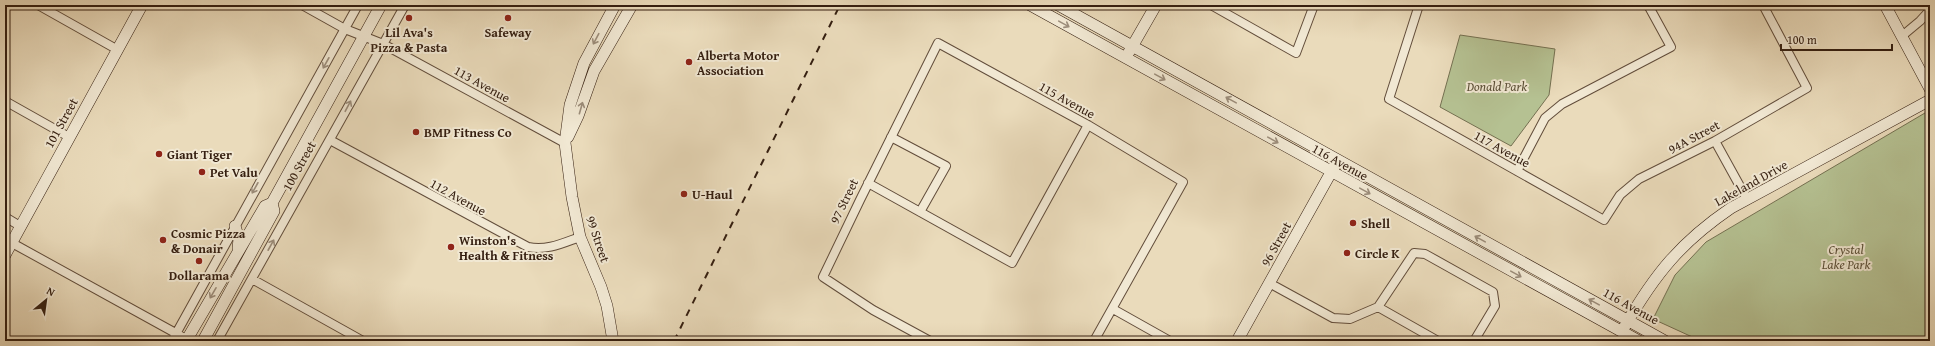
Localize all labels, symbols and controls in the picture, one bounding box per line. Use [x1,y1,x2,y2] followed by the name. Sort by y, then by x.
[404,13,414,23] marker: Lil Ava's Pizza & Pasta
[503,13,513,23] marker: Safeway
[1058,20,1070,28] one-way arrow
[371,23,448,57] place label: Lil Ava's Pizza & Pasta
[485,23,532,42] place label: Safeway
[1781,26,1892,52] scale bar
[1787,31,1817,48] text: 100 m
[592,33,600,45] one-way arrow
[697,46,779,80] place label: Alberta Motor Association
[321,57,329,69] one-way arrow
[684,57,694,67] marker: Alberta Motor Association
[450,61,514,107] street label: 113 Avenue
[1154,73,1166,81] one-way arrow
[1035,77,1099,123] street label: 115 Avenue
[1466,77,1527,96] park label: Donald Park
[39,94,83,151] street label: 101 Street
[1225,96,1237,104] one-way arrow
[345,100,352,112] one-way arrow
[578,101,585,114] one-way arrow
[1665,115,1724,159] street label: 94A Street
[424,123,512,142] place label: BMP Fitness Co
[1470,126,1534,172] street label: 117 Avenue
[411,127,421,137] marker: BMP Fitness Co
[277,137,321,194] street label: 100 Street
[1267,137,1279,145] one-way arrow
[1308,139,1372,185] street label: 116 Avenue
[167,145,232,164] place label: Giant Tiger
[154,149,164,159] marker: Giant Tiger
[1711,155,1791,211] street label: Lakeland Drive
[210,163,258,182] place label: Pet Valu
[197,167,207,177] marker: Pet Valu
[426,174,490,220] street label: 112 Avenue
[825,175,863,227] street label: 97 Street
[251,182,259,194] one-way arrow
[692,185,733,204] place label: U-Haul
[1359,188,1371,196] one-way arrow
[679,189,689,199] marker: U-Haul
[581,213,615,265] street label: 99 Street
[1361,214,1390,233] place label: Shell
[1256,218,1296,270] street label: 96 Street
[1348,218,1358,228] marker: Shell
[171,224,246,258] place label: Cosmic Pizza & Donair
[459,231,554,265] place label: Winston's Health & Fitness
[1474,234,1486,242] one-way arrow
[158,235,168,245] marker: Cosmic Pizza & Donair
[268,239,275,251] one-way arrow
[1821,240,1870,274] park label: Crystal Lake Park
[446,242,456,252] marker: Winston's Health & Fitness
[1355,244,1400,263] place label: Circle K
[1342,248,1352,258] marker: Circle K
[194,256,204,266] marker: Dollarama
[169,266,230,285] place label: Dollarama
[1510,271,1522,278] one-way arrow
[26,280,66,320] north arrow
[44,282,59,300] text: N
[1599,283,1663,329] street label: 116 Avenue
[209,287,217,299] one-way arrow
[1588,297,1600,305] one-way arrow

